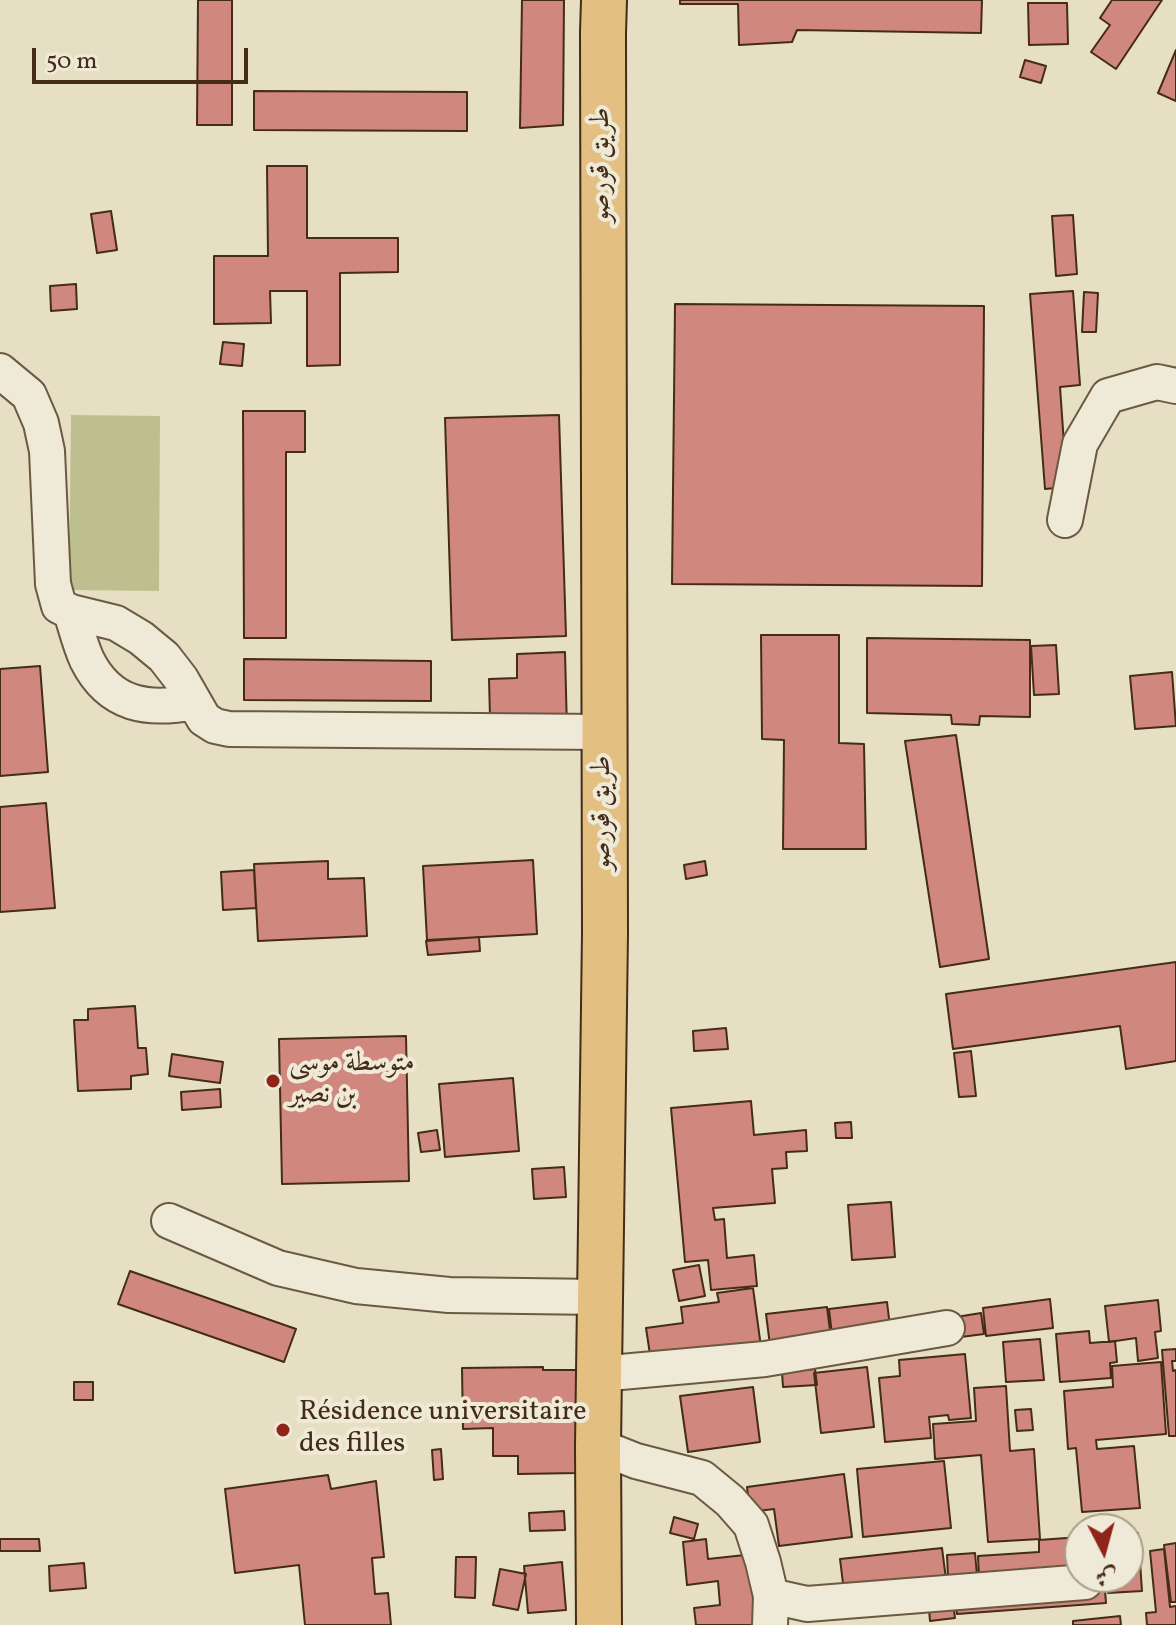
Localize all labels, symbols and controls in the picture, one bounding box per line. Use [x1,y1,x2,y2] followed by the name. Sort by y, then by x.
[36,32,252,82] scale bar
[46,45,98,79] text: 50 m
[586,107,620,223] street label: طريق قورصو
[587,755,621,871] street label: طريق قورصو
[289,1048,415,1114] place label: متوسطة موسى بن نصير
[264,1072,282,1090] marker: متوسطة موسى بن نصير
[299,1397,587,1463] place label: Résidence universitaire des filles
[274,1421,292,1439] marker: Résidence universitaire des filles
[1064,1513,1144,1593] north arrow
[1094,1559,1119,1592] text: ش

